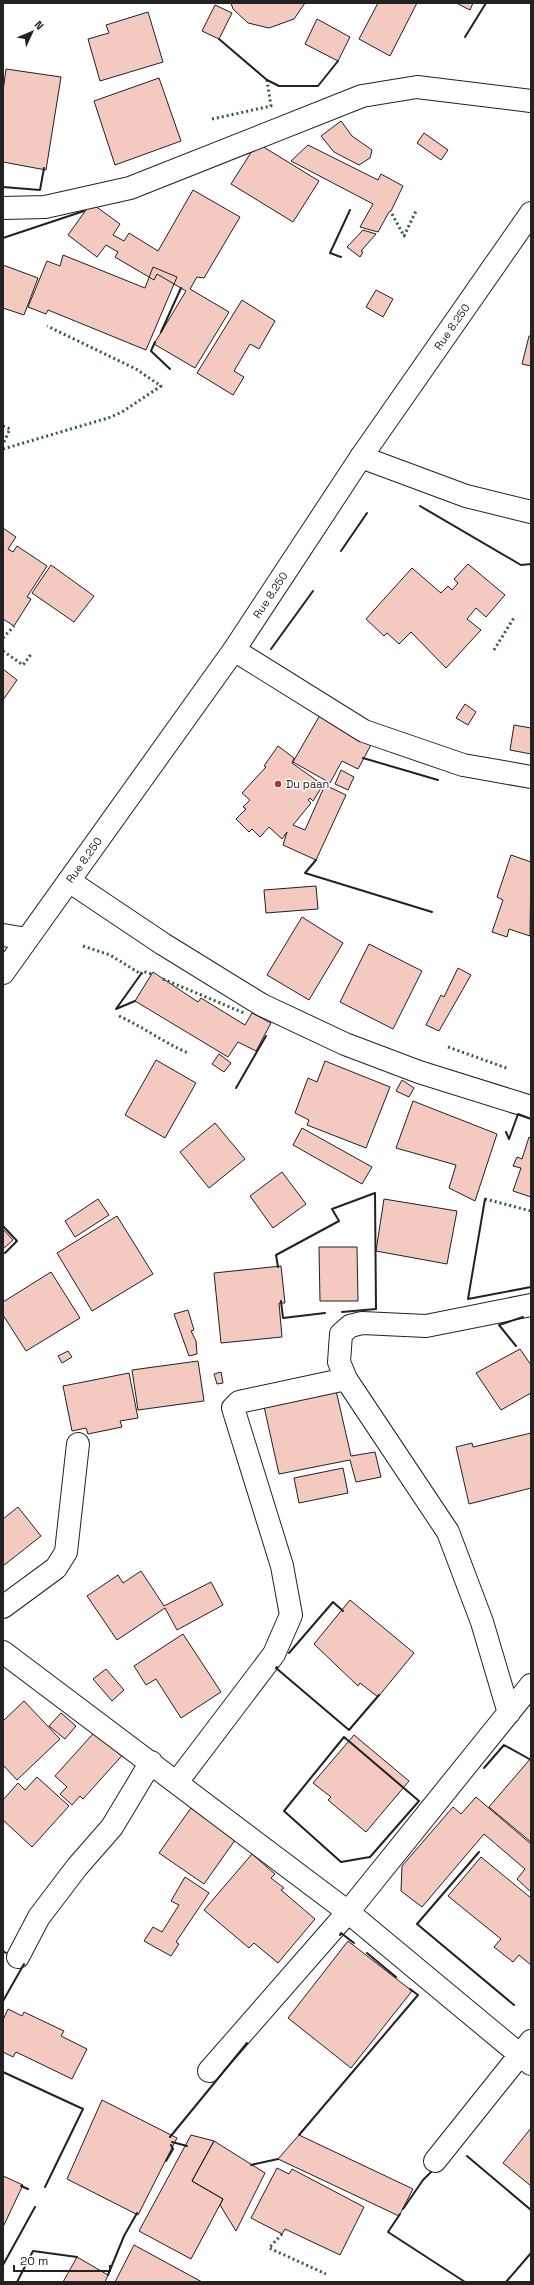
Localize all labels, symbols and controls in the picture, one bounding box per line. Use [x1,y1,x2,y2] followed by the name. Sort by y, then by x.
[12,12,52,52] north arrow
[32,18,47,33] text: N
[431,301,473,352] street label: Rue 8.250
[250,569,291,621] street label: Rue 8.250
[286,777,329,791] place label: Du paan
[273,779,283,789] marker: Du paan
[63,834,105,886] street label: Rue 8.250
[14,2247,110,2273] scale bar
[20,2253,48,2269] text: 20 m

